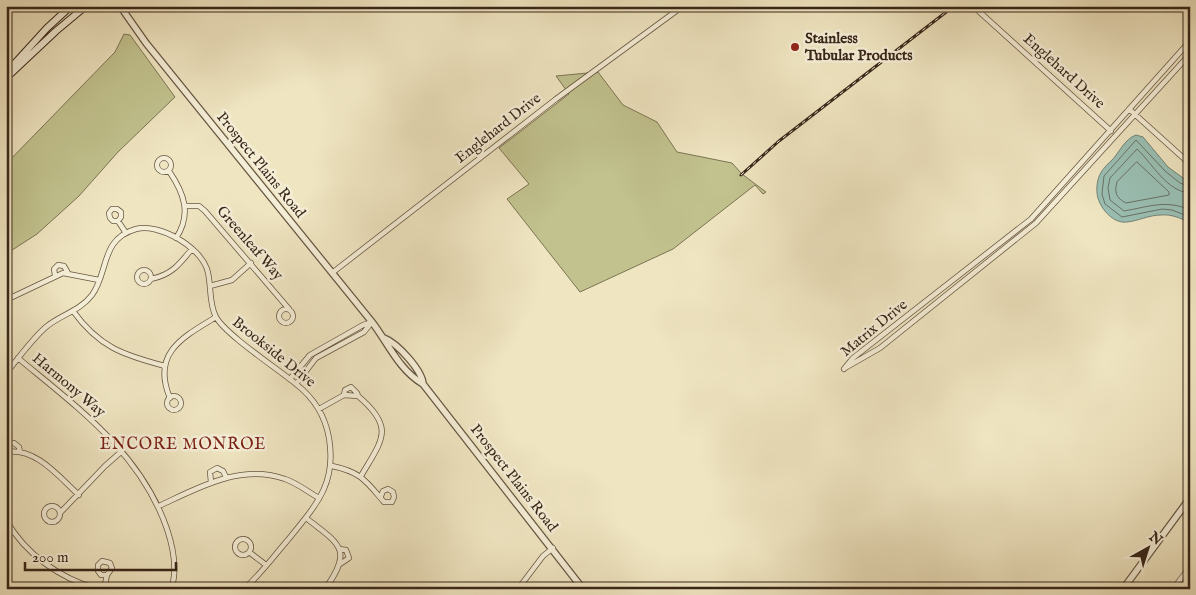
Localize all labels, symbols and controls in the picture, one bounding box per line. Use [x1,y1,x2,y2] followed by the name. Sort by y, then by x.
[804,29,913,65] place label: Stainless Tubular Products
[1019,29,1109,113] street label: Englehard Drive
[789,41,801,53] marker: Stainless Tubular Products
[451,89,545,167] street label: Englehard Drive
[212,108,310,223] street label: Prospect Plains Road
[213,202,288,285] street label: Greenleaf Way
[837,295,911,361] street label: Matrix Drive
[228,313,320,392] street label: Brookside Drive
[28,349,110,422] street label: Harmony Way
[466,420,562,536] street label: Prospect Plains Road
[100,435,266,455] district label: ENCORE MONROE
[1124,522,1174,572] north arrow
[1144,527,1166,549] text: N
[25,540,176,572] scale bar
[32,548,69,567] text: 200 m

